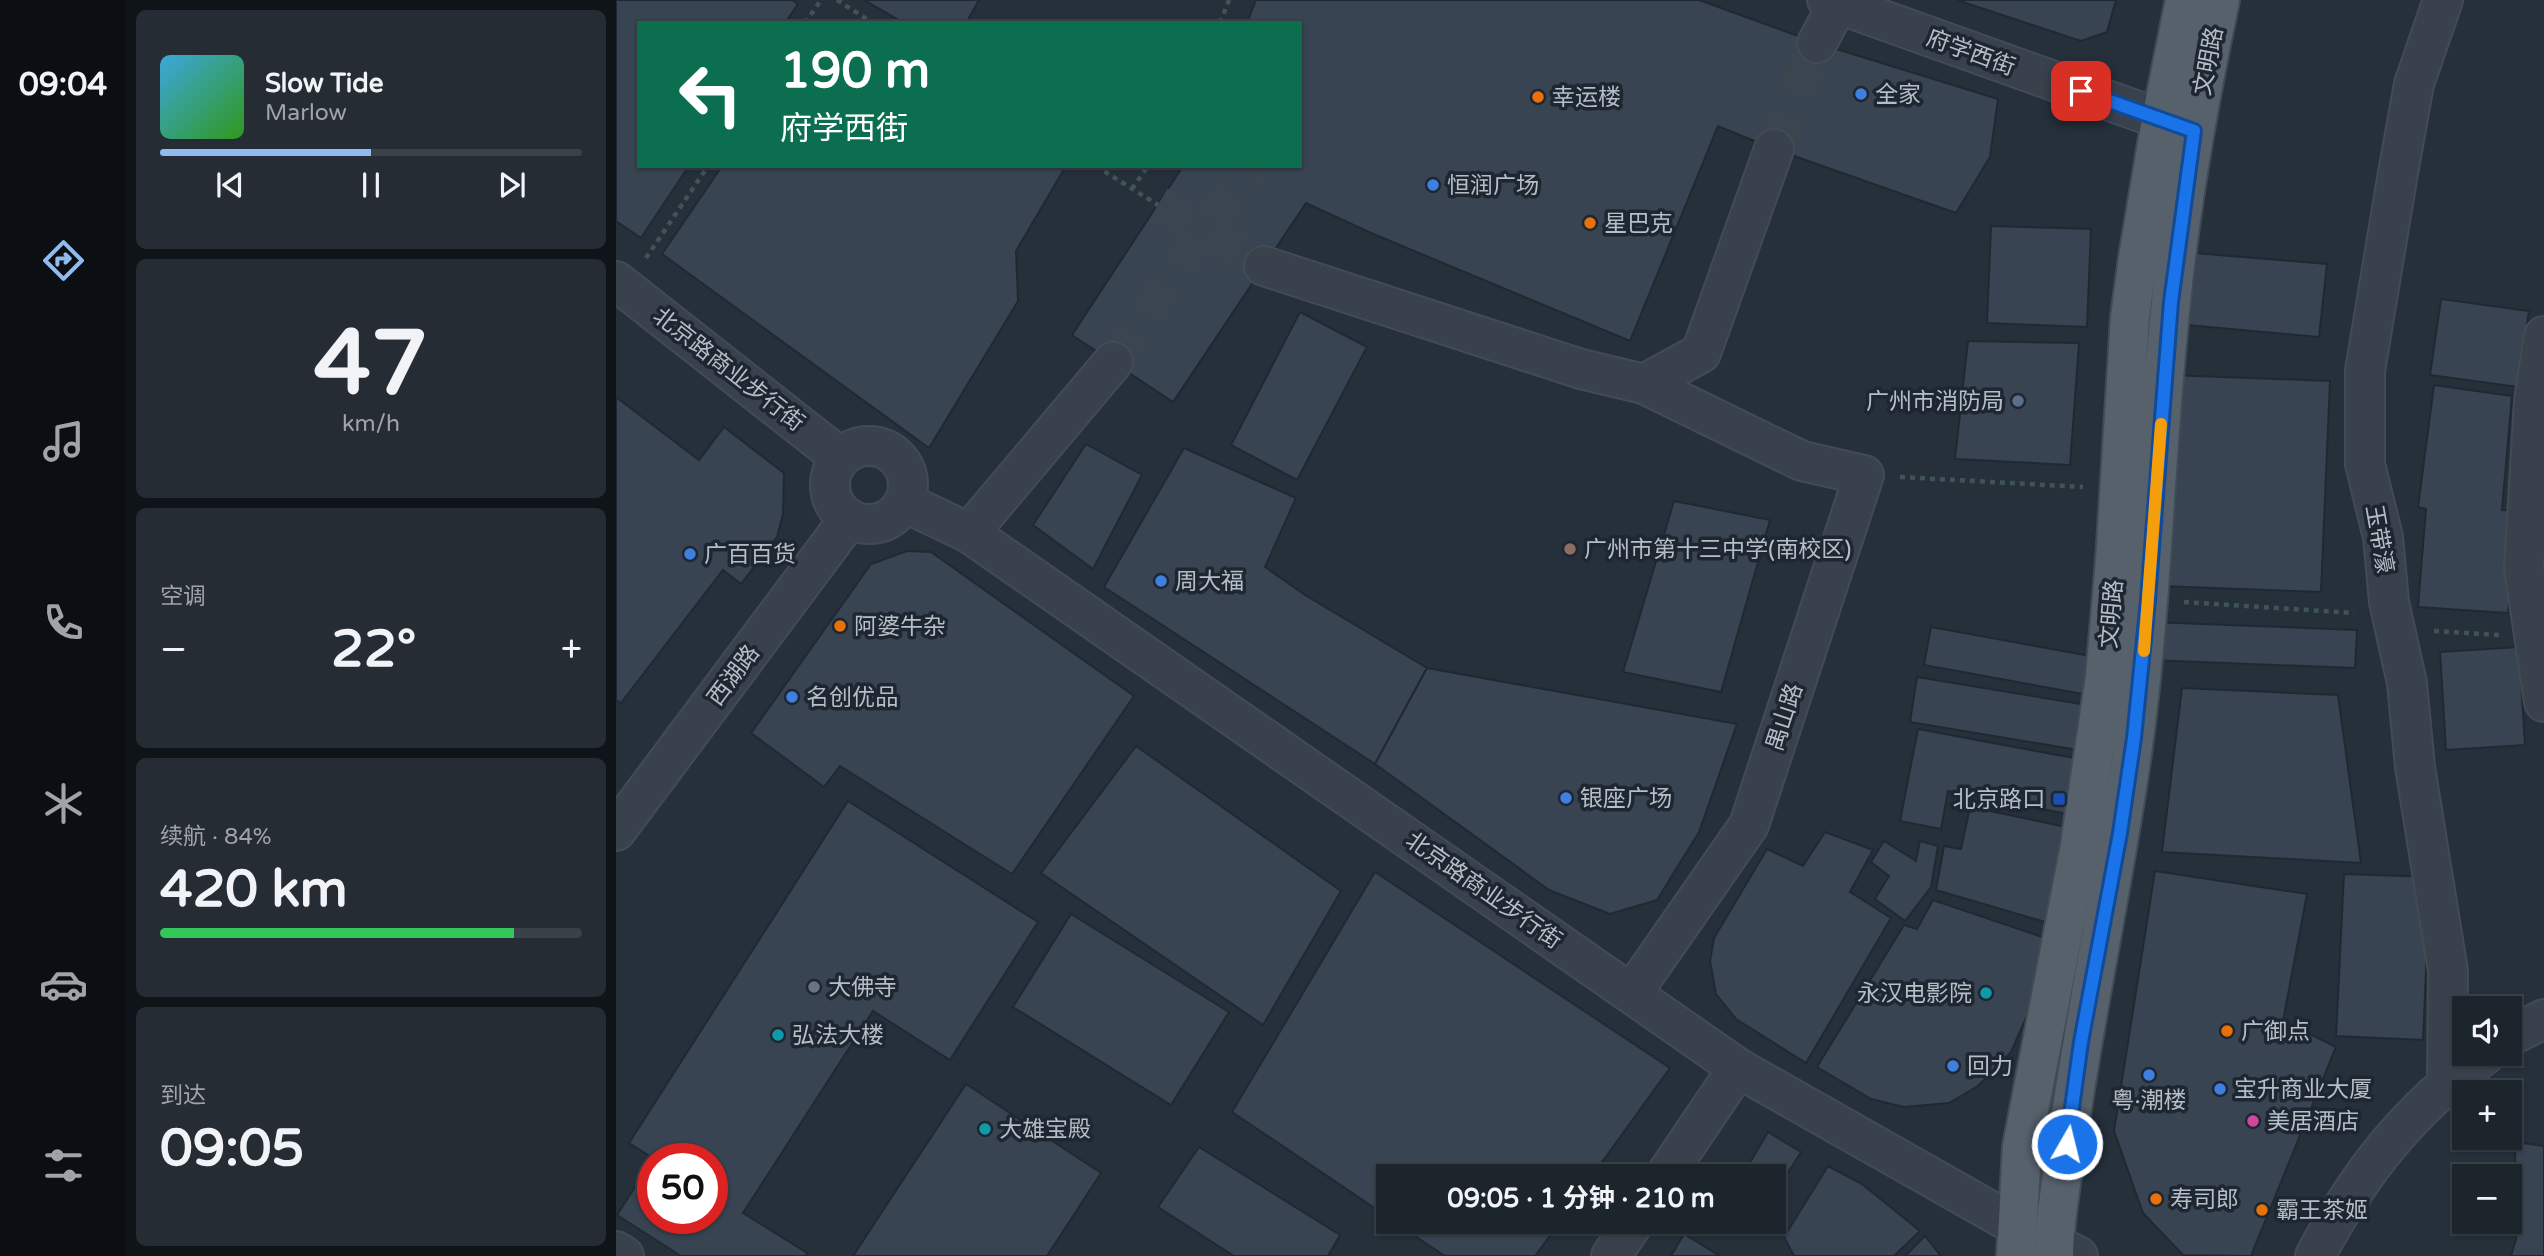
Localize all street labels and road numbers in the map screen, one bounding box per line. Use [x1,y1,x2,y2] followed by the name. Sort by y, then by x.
[1923,24,2019,82] street label: 府学西街
[2189,25,2229,98] street label: 文明路
[647,302,810,437] street label: 北京路商业步行街
[2359,503,2399,576] street label: 玉带濠
[2095,578,2129,650] street label: 文明路
[702,640,766,712] street label: 西湖路
[1761,680,1809,754] street label: 禺山路
[1400,827,1567,955] street label: 北京路商业步行街

